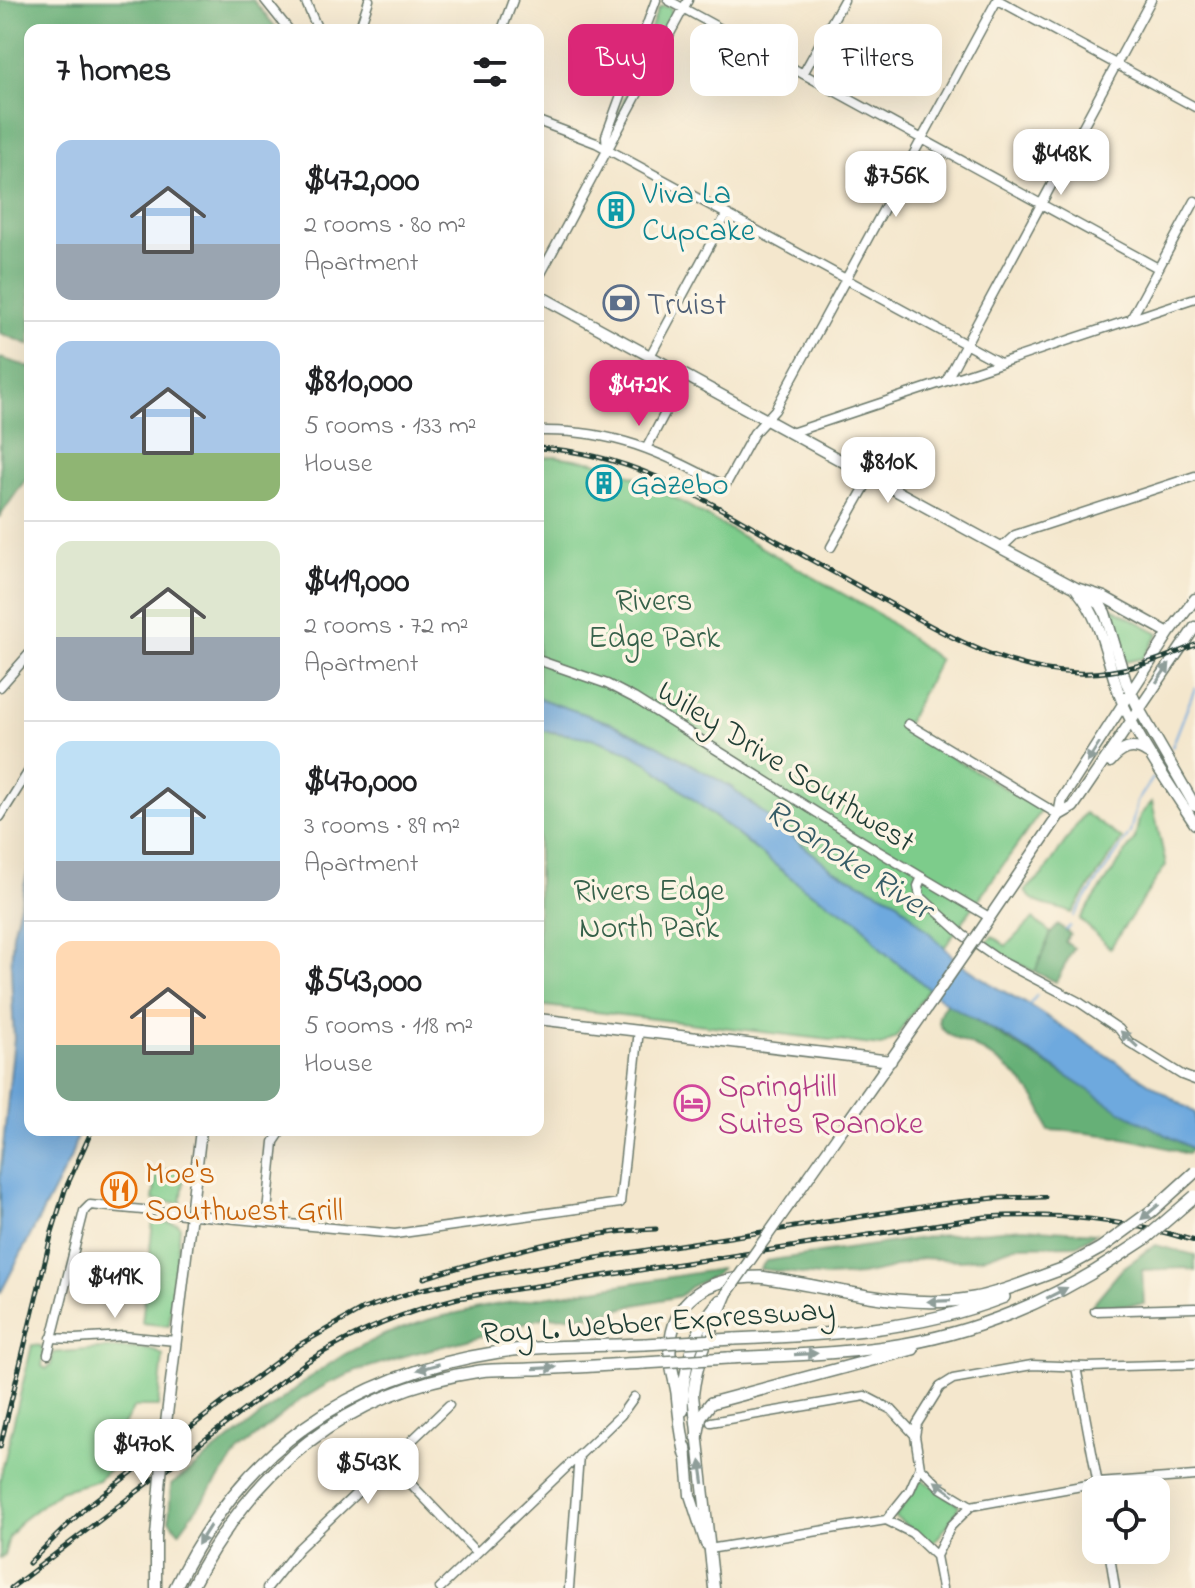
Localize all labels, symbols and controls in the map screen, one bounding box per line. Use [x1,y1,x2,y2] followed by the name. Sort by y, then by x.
[568,24,674,96] chip: Buy
[690,24,798,96] chip: Rent
[814,24,942,96] chip: Filters
[56,47,171,97] text: 7 homes
[468,50,512,94] icon: filters
[1005,129,1117,197] pin: $448K
[1031,136,1091,174] text: $448K
[840,151,952,219] pin: $756K
[304,157,419,207] text: $472,000
[863,158,929,196] text: $756K
[120,172,216,268] icon: home
[641,172,756,256] place label: Viva La Cupcake
[597,191,635,229] building icon: Viva La Cupcake
[304,207,466,245] text: 2 rooms · 80 m²
[304,245,418,283] text: Apartment
[647,283,727,330] place label: Truist
[602,284,640,322] bank icon: Truist
[304,358,413,408] text: $810,000
[583,360,695,428] pin: $472K
[608,367,670,405] text: $472K
[120,373,216,469] icon: home
[304,408,477,446] text: 5 rooms · 133 m²
[832,437,944,505] pin: $810K
[859,444,917,482] text: $810K
[304,446,372,484] text: House
[630,463,729,510] place label: Gazebo
[585,464,623,502] building icon: Gazebo
[304,558,410,608] text: $419,000
[120,573,216,669] icon: home
[588,579,721,663] park label: Rivers Edge Park
[304,608,469,646] text: 2 rooms · 72 m²
[304,646,418,684] text: Apartment
[1155,663,1170,684] one-way arrow
[647,670,923,867] street label: Wiley Drive Southwest
[1086,742,1101,763] one-way arrow
[304,758,417,808] text: $470,000
[120,773,216,869] icon: home
[754,788,946,937] water label: Roanoke River
[304,808,460,846] text: 3 rooms · 89 m²
[304,846,418,884] text: Apartment
[573,869,725,953] park label: Rivers Edge North Park
[304,958,422,1008] text: $543,000
[120,973,216,1069] icon: home
[304,1008,473,1046] text: 5 rooms · 118 m²
[1120,1031,1139,1049] one-way arrow
[304,1046,372,1084] text: House
[718,1065,924,1149] place label: SpringHill Suites Roanoke
[673,1084,711,1122] hotel icon: SpringHill Suites Roanoke
[145,1152,343,1236] place label: Moe's Southwest Grill
[100,1171,138,1209] restaurant icon: Moe's Southwest Grill
[1140,1203,1160,1220] one-way arrow
[59,1252,171,1320] pin: $419K
[87,1259,143,1297] text: $419K
[1045,1286,1068,1300] one-way arrow
[480,1288,837,1359] street label: Roy L. Webber Expressway
[926,1295,951,1307] one-way arrow
[794,1347,819,1360] one-way arrow
[416,1361,440,1374] one-way arrow
[533,1362,558,1375] one-way arrow
[87,1419,199,1487] pin: $470K
[113,1426,174,1464] text: $470K
[312,1438,424,1506] pin: $543K
[336,1445,400,1483] text: $543K
[695,1459,708,1484] one-way arrow
[1082,1476,1170,1564] map controls
[1082,1476,1170,1564] button: locate
[933,1481,954,1497] one-way arrow
[196,1525,211,1546] one-way arrow

